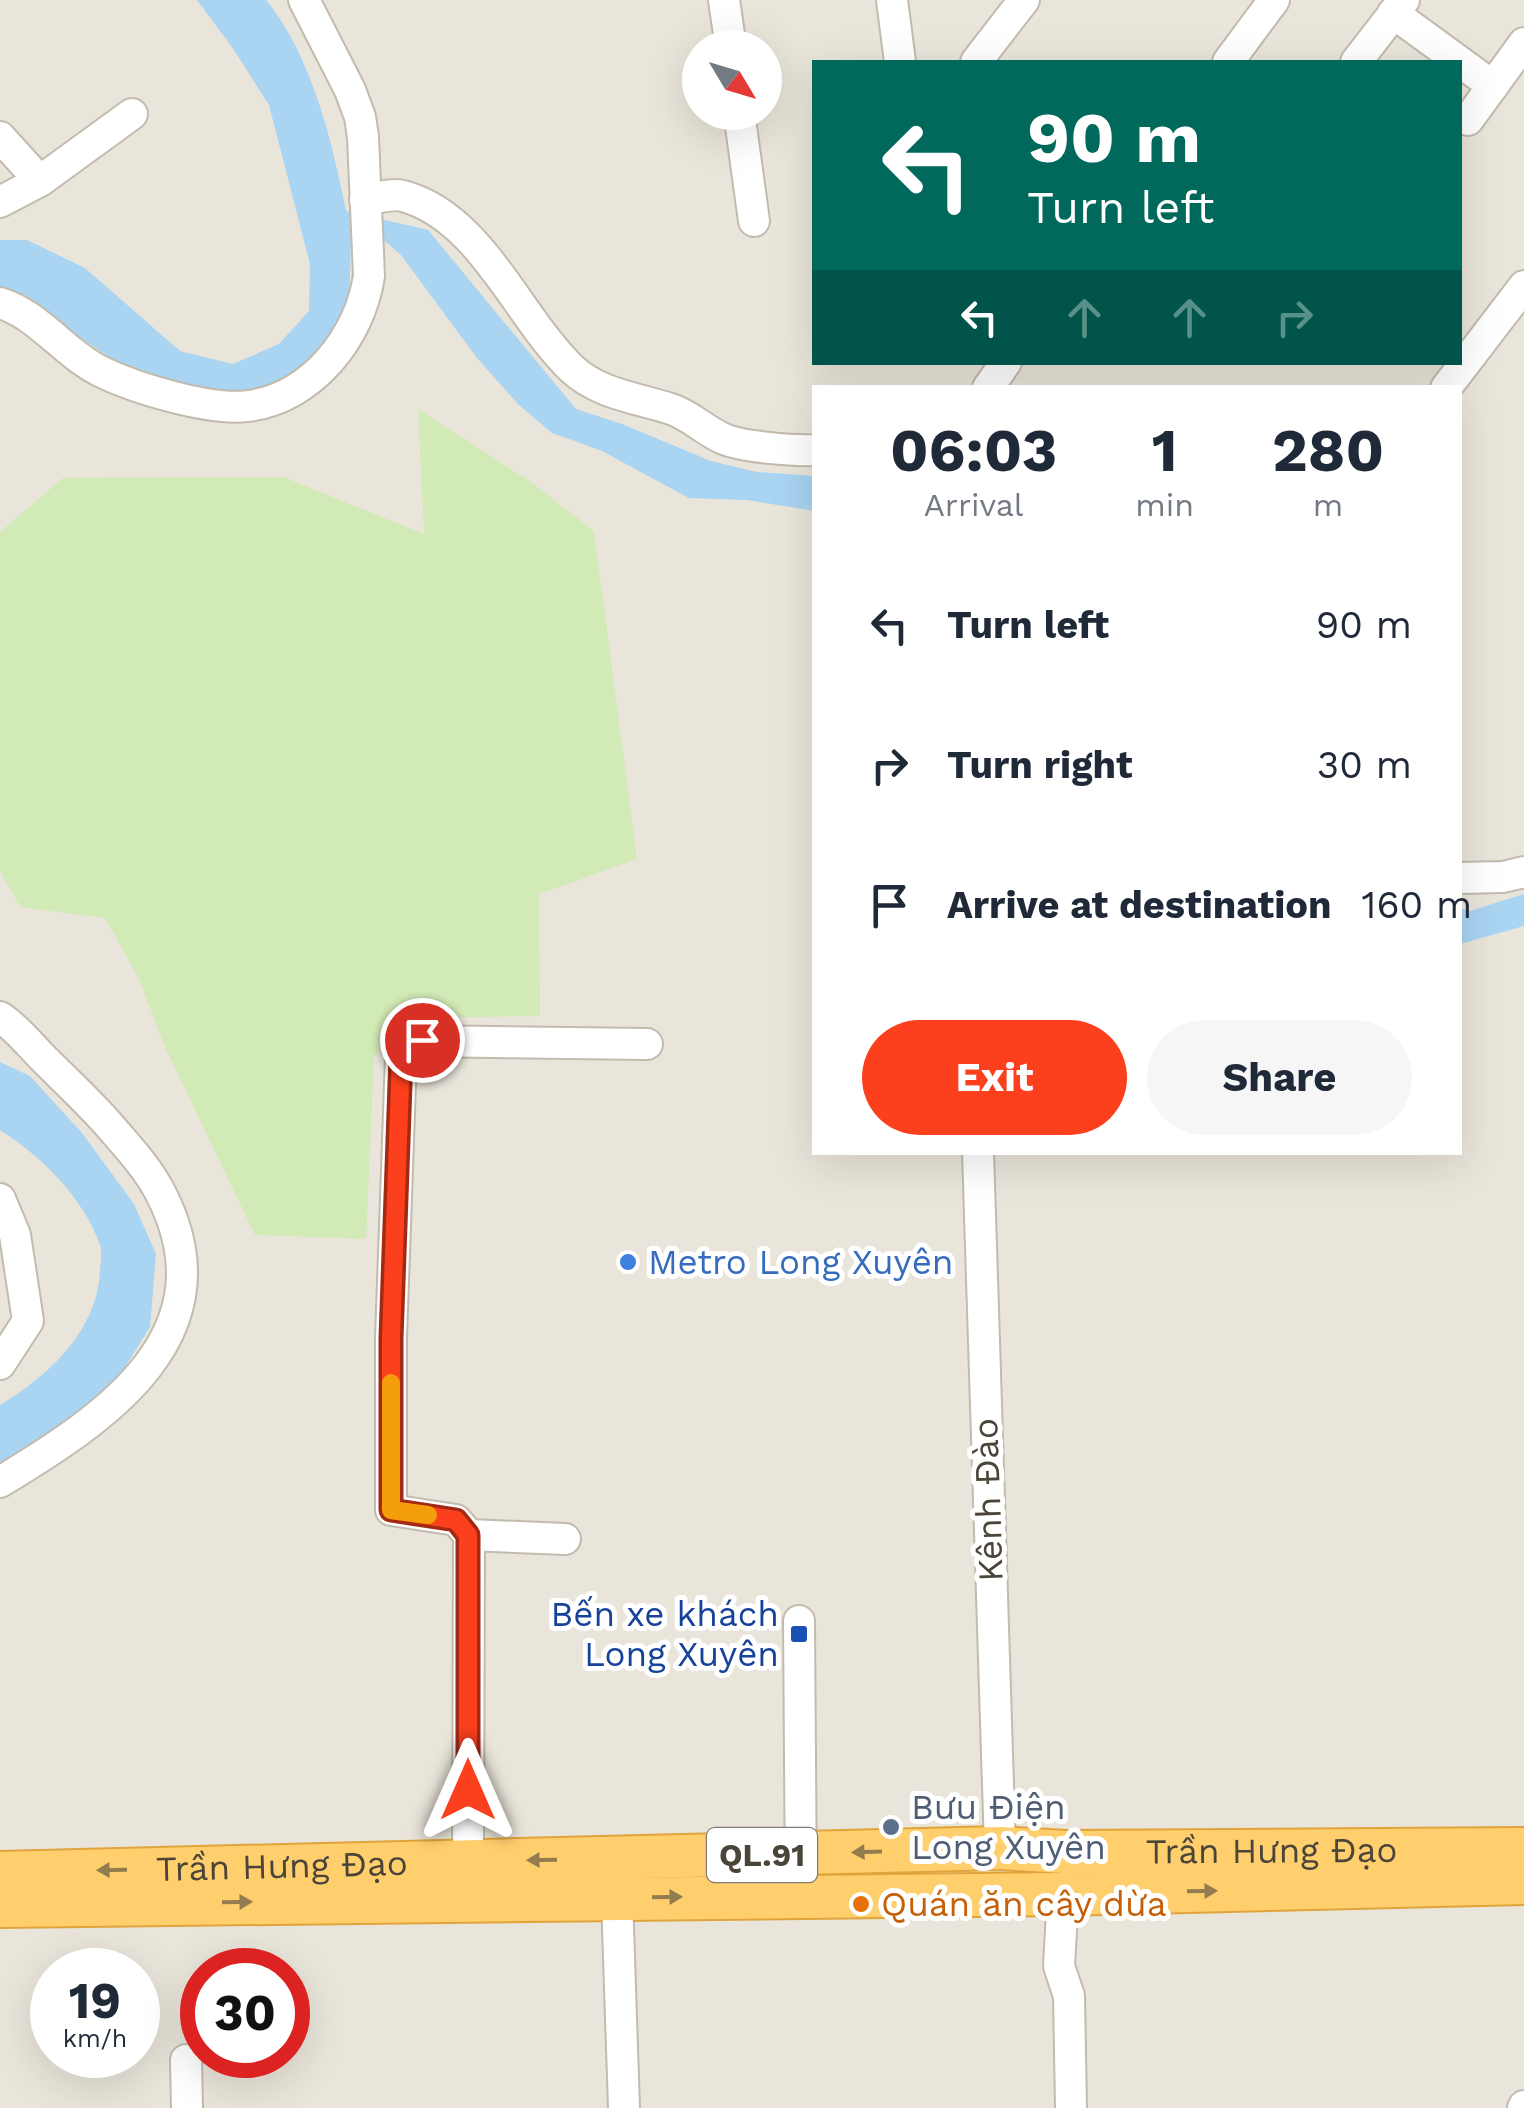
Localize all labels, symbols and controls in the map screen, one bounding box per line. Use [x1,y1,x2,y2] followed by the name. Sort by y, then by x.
[682,30,782,130] north arrow
[682,30,782,130] map controls
[1027,97,1201,179] text: 90 m
[862,100,992,230] icon: left
[1027,181,1214,234] text: Turn left
[952,290,1007,345] icon: left
[1057,290,1112,345] icon: ahead
[1162,290,1217,345] icon: ahead
[1267,290,1322,345] icon: right
[890,415,1057,486] text: 06:03
[1152,415,1178,486] text: 1
[1272,415,1384,486] text: 280
[924,486,1024,524] text: Arrival
[1135,486,1194,524] text: min
[1313,486,1343,524] text: m
[862,598,917,653] icon: left
[947,603,1109,647] text: Turn left
[1316,603,1412,647] text: 90 m
[862,738,917,793] icon: right
[947,743,1133,787] text: Turn right
[1317,743,1412,787] text: 30 m
[862,878,917,933] icon: arrive
[947,883,1332,927] text: Arrive at destination
[1362,883,1472,927] text: 160 m
[380,998,465,1083] pin
[395,1013,450,1068] icon: arrive
[862,1020,1127,1135] button: Exit
[1147,1020,1412,1135] button: Share
[648,1241,954,1283] place label: Metro Long Xuyên
[617,1251,639,1273] marker: Metro Long Xuyên
[964,1418,1012,1582] street label: Kênh Đào
[550,1593,779,1675] place label: Bến xe khách Long Xuyên
[788,1623,810,1645] marker: Bến xe khách Long Xuyên
[416,1738,520,1842] position arrow
[911,1786,1106,1868] place label: Bưu Điện Long Xuyên
[880,1816,902,1838] marker: Bưu Điện Long Xuyên
[707,1828,817,1882] road number: QL.91
[1146,1829,1398,1872] street label: Trần Hưng Đạo
[156,1842,408,1890] street label: Trần Hưng Đạo
[850,1845,882,1861] one-way arrow
[525,1853,557,1869] one-way arrow
[95,1863,127,1879] one-way arrow
[1187,1882,1219,1898] one-way arrow
[881,1883,1166,1925] place label: Quán ăn cây dừa
[652,1888,684,1904] one-way arrow
[850,1893,872,1915] marker: Quán ăn cây dừa
[222,1894,254,1910] one-way arrow
[180,1948,310,2078] speed limit sign: 30
[69,1971,121,2030] text: 19
[63,2024,127,2053] text: km/h

